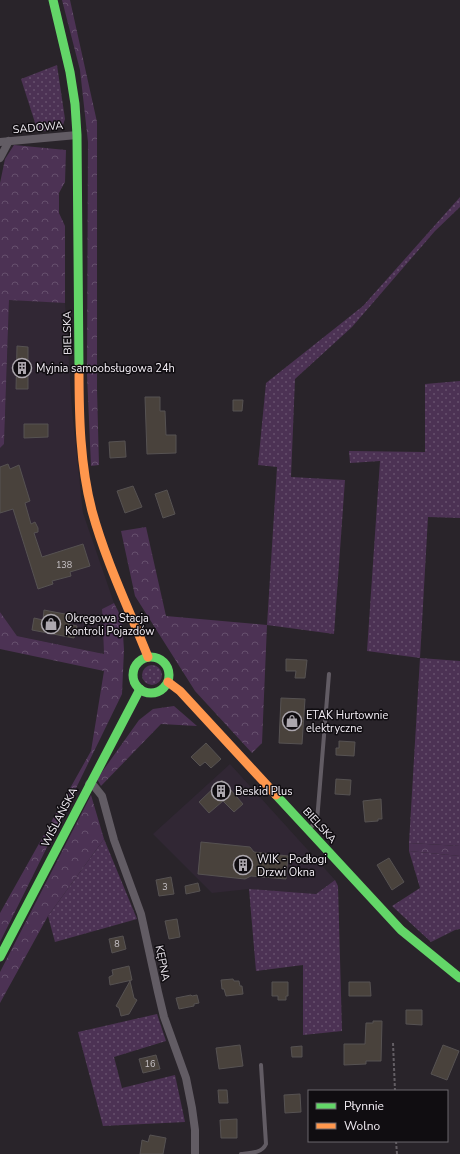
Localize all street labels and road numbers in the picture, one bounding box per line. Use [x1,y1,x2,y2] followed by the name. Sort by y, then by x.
[12,118,64,137] street label: SADOWA
[60,311,75,355] street label: BIELSKA
[37,784,81,850] street label: WIŚLAŃSKA
[299,804,340,847] street label: BIELSKA
[152,944,173,982] street label: KĘPNA

